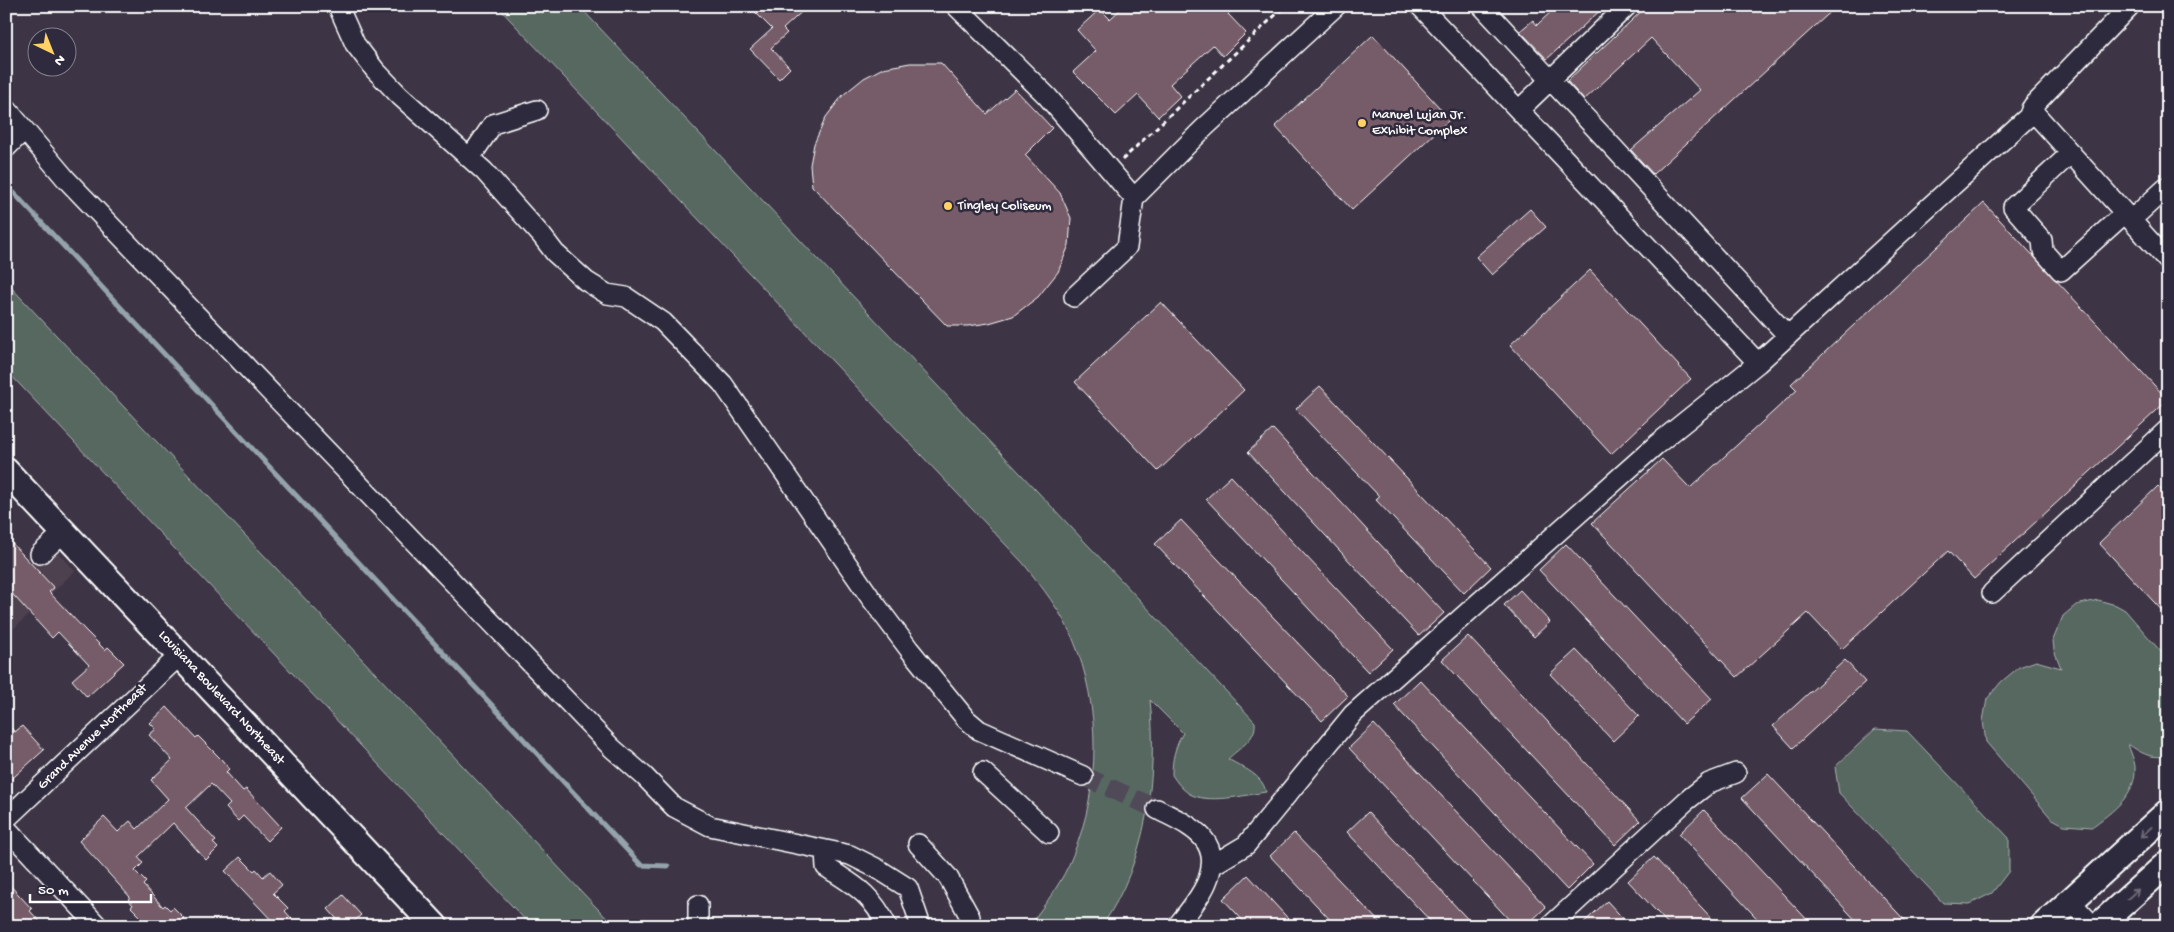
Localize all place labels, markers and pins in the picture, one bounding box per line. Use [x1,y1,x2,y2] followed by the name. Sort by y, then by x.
[1372,107,1468,140] place label: Manuel Lujan Jr. Exhibit Complex
[1356,117,1368,129] marker: Manuel Lujan Jr. Exhibit Complex
[957,198,1051,215] place label: Tingley Coliseum
[942,200,954,212] marker: Tingley Coliseum

